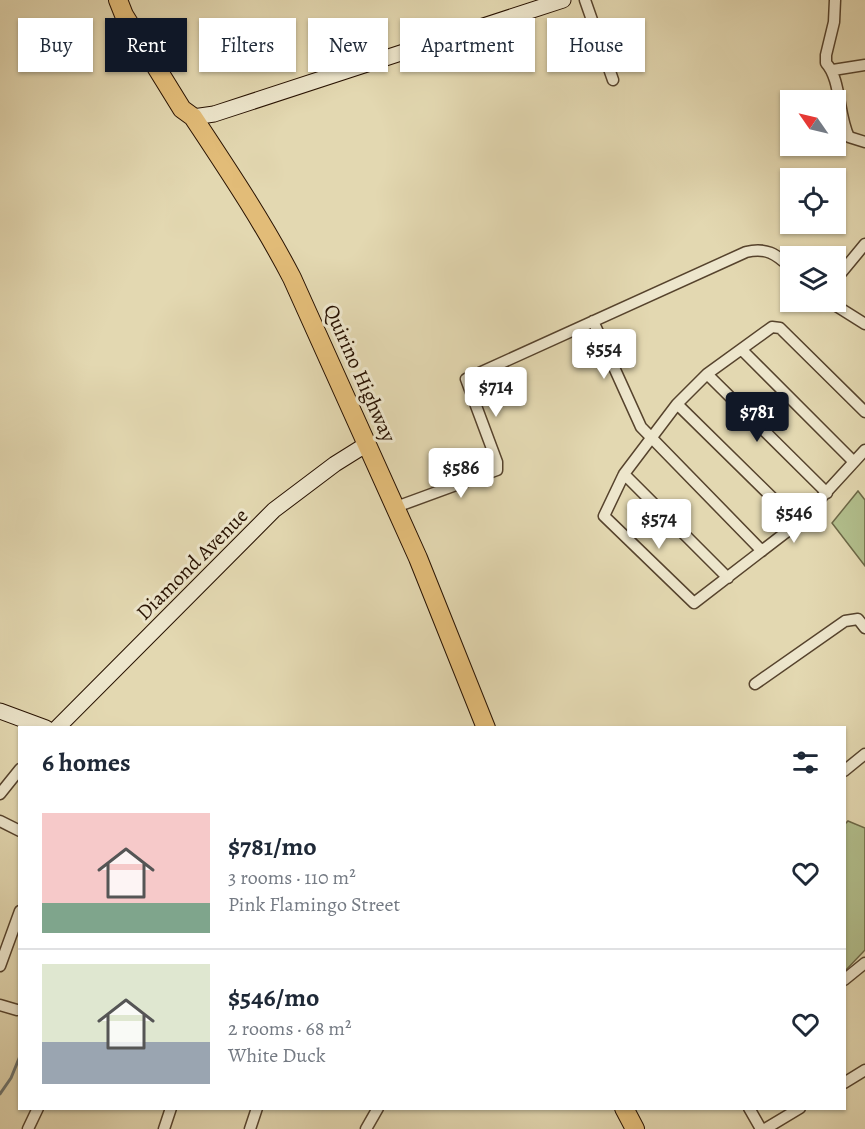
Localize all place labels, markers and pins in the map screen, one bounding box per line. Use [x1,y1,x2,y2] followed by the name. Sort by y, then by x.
[568,329,640,380] pin: $554
[460,367,532,418] pin: $714
[721,392,793,443] pin: $781
[425,448,497,499] pin: $586
[758,493,830,544] pin: $546
[623,499,695,550] pin: $574

